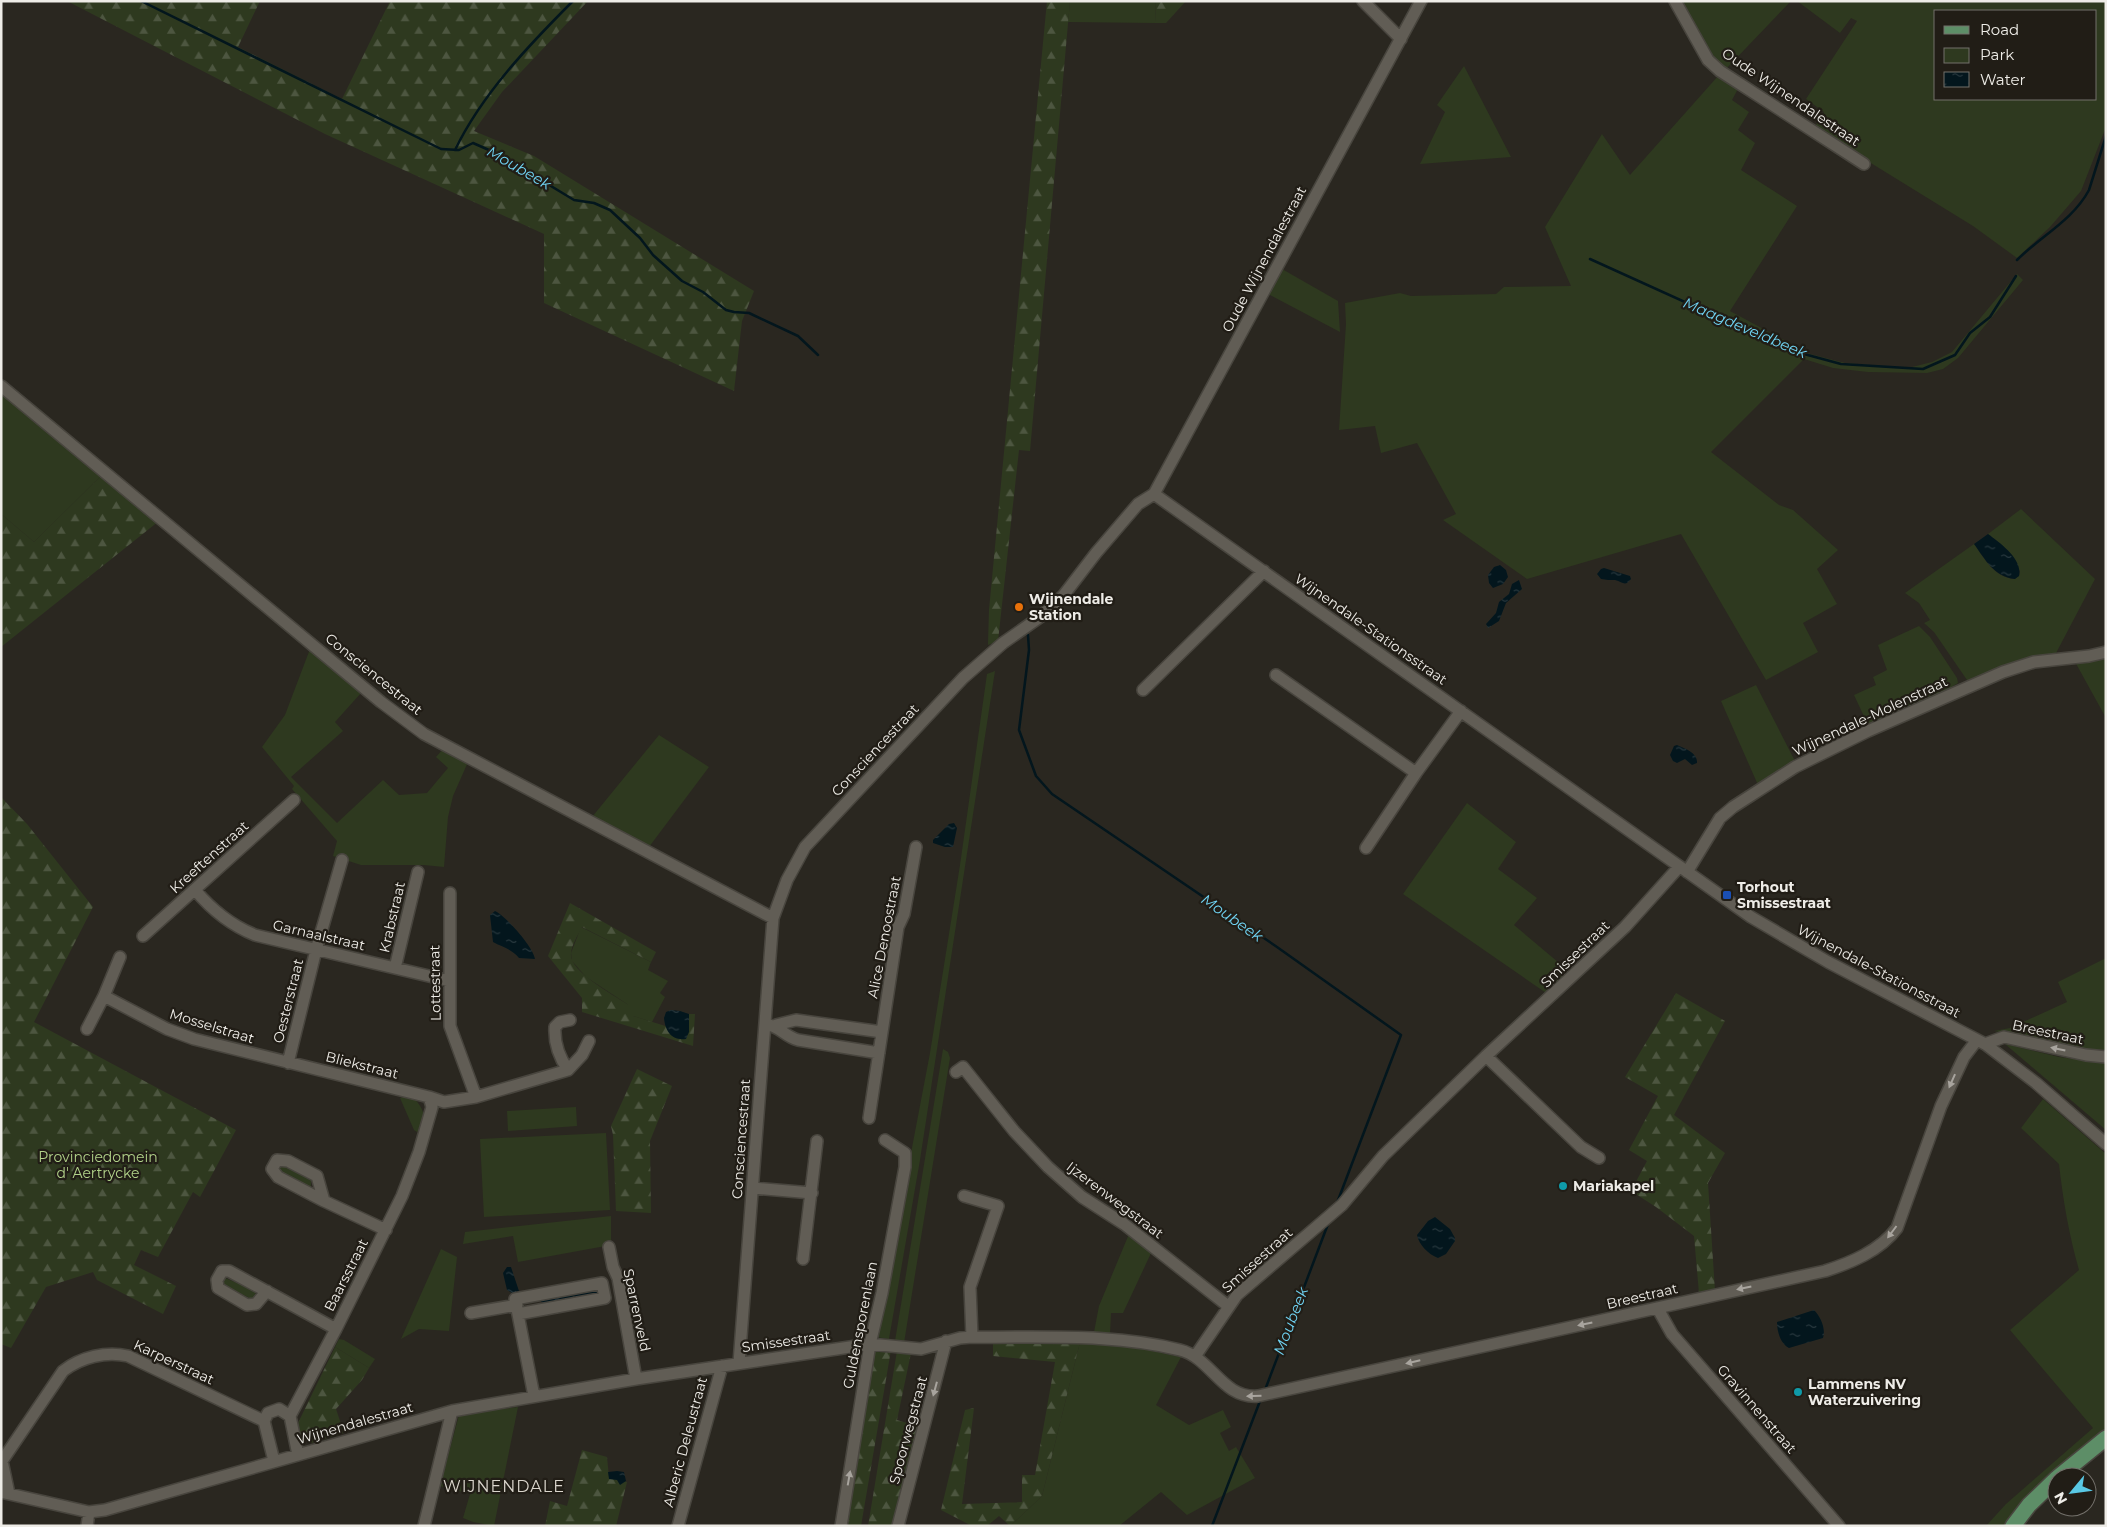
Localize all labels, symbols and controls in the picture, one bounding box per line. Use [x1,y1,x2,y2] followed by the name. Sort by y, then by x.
[1934,10,2097,100] legend
[1980,20,2019,39] text: Road
[1718,44,1864,150] street label: Oude Wijnendalestraat
[1980,45,2014,64] text: Park
[1980,70,2026,89] text: Water
[484,142,556,194] water label: Moubeek
[1218,183,1310,335] street label: Oude Wijnendalestraat
[1681,293,1811,363] water label: Maagdeveldbeek
[1291,569,1451,689] street label: Wijnendale-Stationsstraat
[1029,590,1114,624] place label: Wijnendale Station
[1013,601,1025,613] marker: Wijnendale Station
[322,629,427,719] street label: Consciencestraat
[1789,672,1951,760] street label: Wijnendale-Molenstraat
[827,700,923,800] street label: Consciencestraat
[166,817,252,897] street label: Kreeftenstraat
[863,874,905,1000] street label: Alice Denoostraat
[1737,878,1831,912] place label: Torhout Smissestraat
[375,879,409,954] street label: Krabstraat
[1198,889,1268,946] water label: Moubeek
[1721,889,1733,901] marker: Torhout Smissestraat
[271,916,367,954] street label: Garnaalstraat
[1537,916,1614,991] street label: Smissestraat
[1794,920,1964,1022] street label: Wijnendale-Stationsstraat
[425,945,445,1021] street label: Lottestraat
[269,957,307,1045] street label: Oesterstraat
[167,1005,257,1048] street label: Mosselstraat
[2011,1016,2086,1048] street label: Breestraat
[2049,1045,2065,1053] one-way arrow
[324,1047,401,1083] street label: Bliekstraat
[1947,1074,1955,1088] one-way arrow
[728,1078,754,1200] street label: Consciencestraat
[38,1148,158,1182] park label: Provinciedomein d' Aertrycke
[1063,1158,1167,1243] street label: Ijzerenwegstraat
[1573,1177,1654,1195] place label: Mariakapel
[1557,1180,1569,1192] marker: Mariakapel
[1218,1223,1296,1297] street label: Smissestraat
[1887,1225,1898,1238] one-way arrow
[320,1235,372,1314] street label: Baarsstraat
[839,1260,881,1390] street label: Guldensporenlaan
[619,1267,655,1353] street label: Sparrenveld
[1605,1279,1680,1313] street label: Breestraat
[1269,1283,1313,1357] water label: Moubeek
[1736,1284,1751,1292] one-way arrow
[1578,1320,1593,1328] one-way arrow
[741,1326,832,1356] street label: Smissestraat
[131,1335,217,1389] street label: Karperstraat
[1406,1358,1421,1366] one-way arrow
[1713,1361,1801,1457] street label: Gravinnenstraat
[885,1374,931,1486] street label: Spoorwegstraat
[659,1375,711,1509] street label: Alberic Deleustraat
[1808,1375,1921,1409] place label: Lammens NV Waterzuivering
[931,1381,939,1396] one-way arrow
[1792,1386,1804,1398] marker: Lammens NV Waterzuivering
[1246,1392,1262,1400] one-way arrow
[295,1398,415,1448] street label: Wijnendalestraat
[2047,1467,2097,1517] north arrow
[845,1469,853,1485] one-way arrow
[443,1477,565,1496] district label: WIJNENDALE
[2050,1489,2071,1508] text: N

